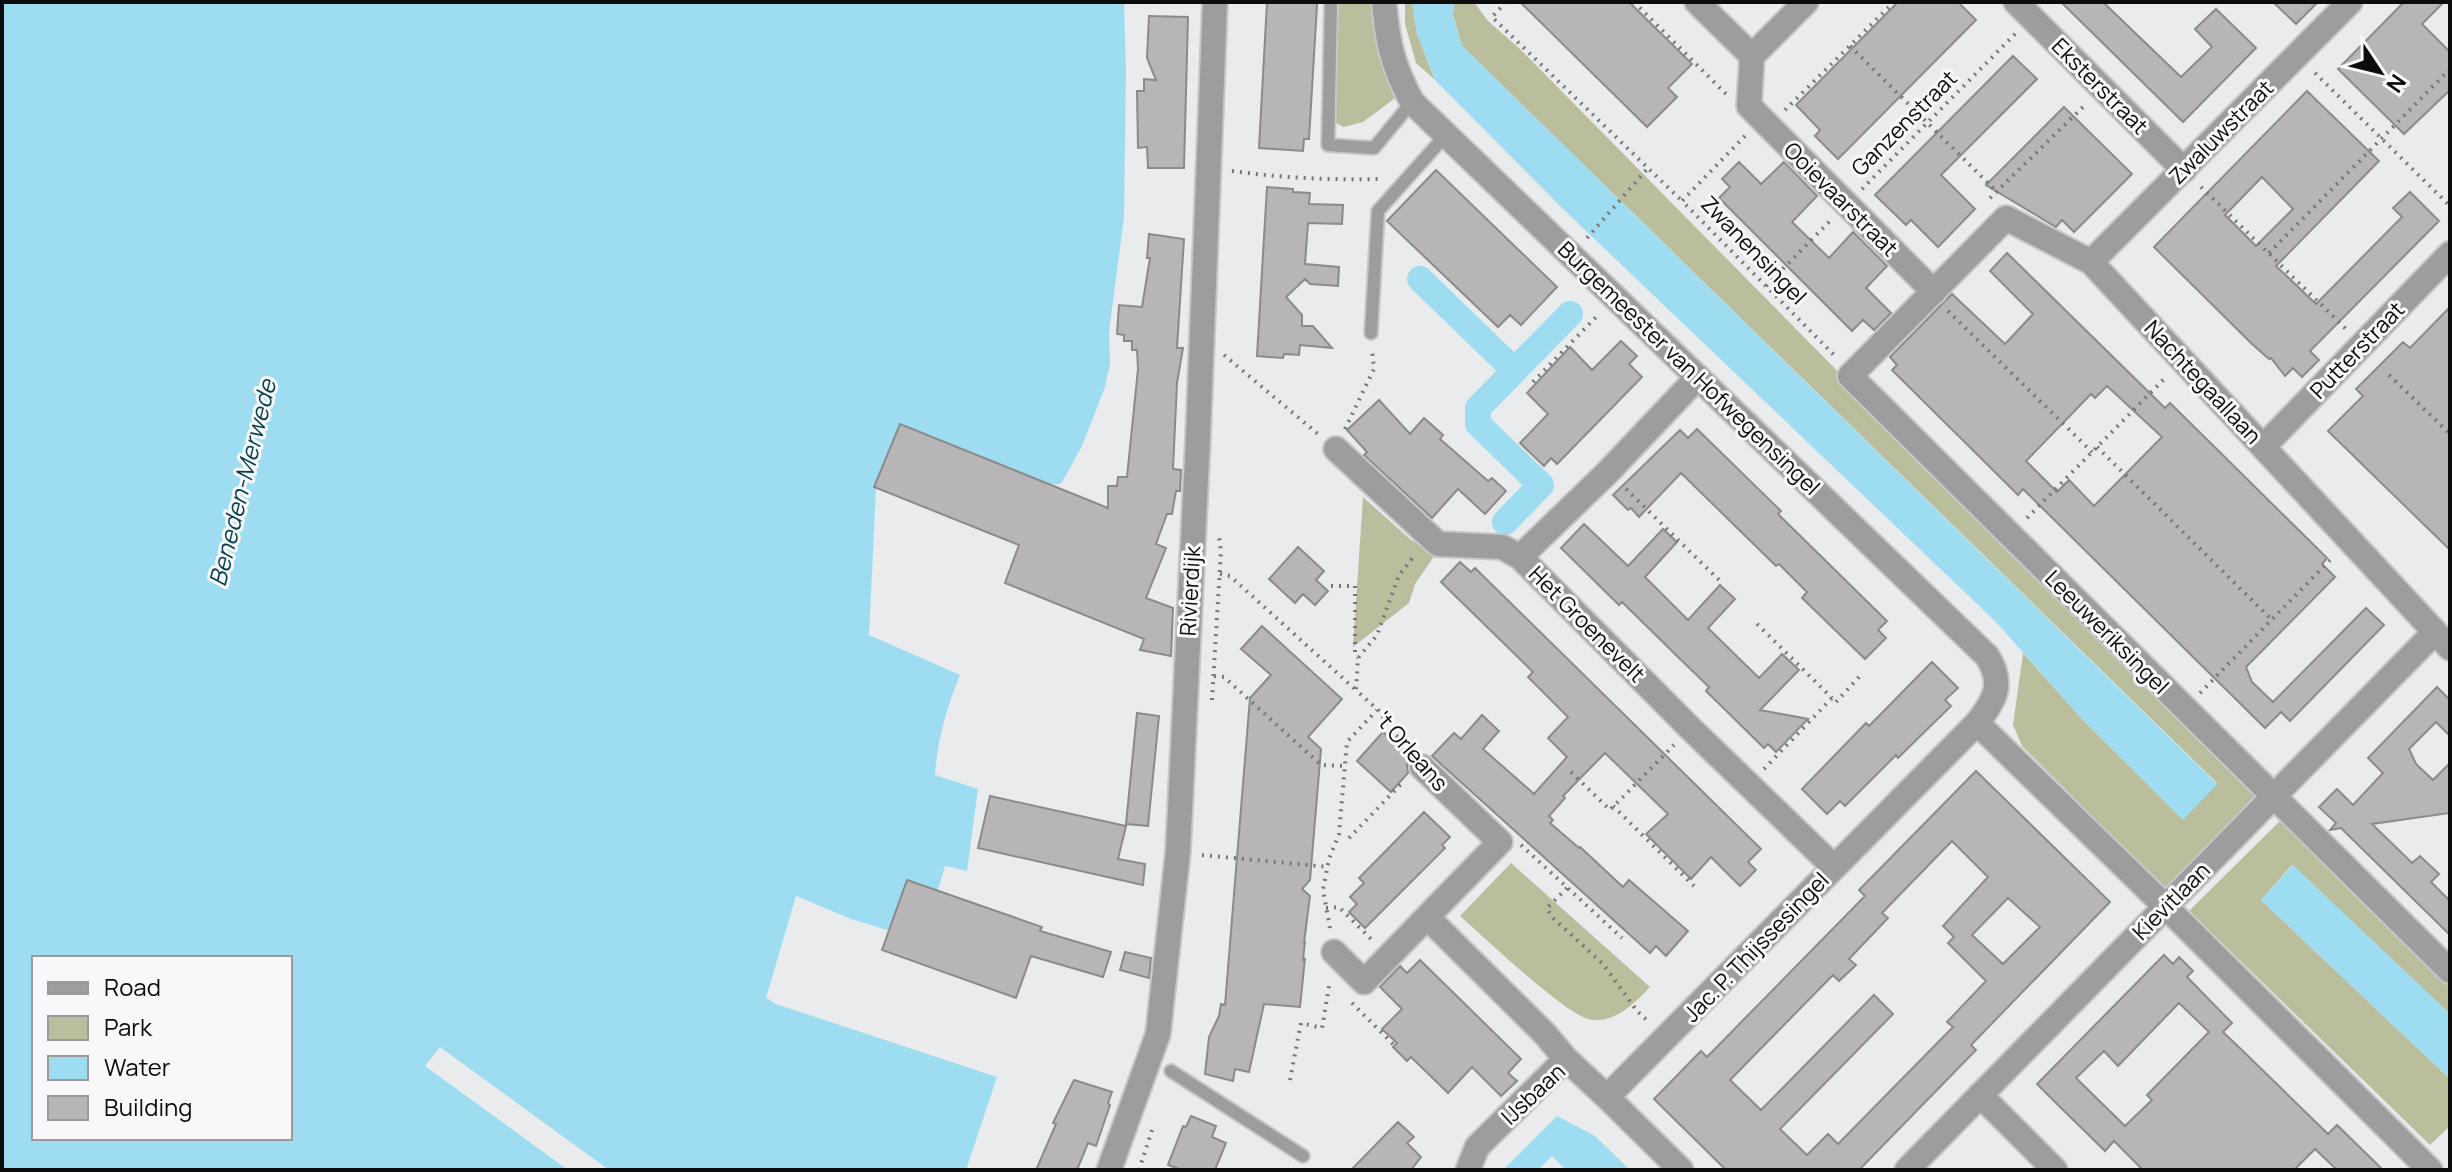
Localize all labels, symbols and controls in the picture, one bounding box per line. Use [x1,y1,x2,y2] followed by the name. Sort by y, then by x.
[2045,31,2155,141] street label: Eksterstraat
[2340,32,2420,112] north arrow
[1845,63,1964,182] street label: Ganzenstraat
[2380,68,2413,99] text: N
[2162,73,2280,191] street label: Zwaluwstraat
[1777,135,1905,263] street label: Ooievaarstraat
[1695,189,1813,311] street label: Zwanensingel
[1551,234,1827,502] street label: Burgemeester van Hofwegensingel
[2303,295,2411,405] street label: Putterstraat
[2138,314,2268,450] street label: Nachtegaallaan
[200,374,284,589] water label: Beneden-Merwede
[1173,544,1207,637] street label: Rivierdijk
[1522,559,1652,689] street label: Het Groenevelt
[2038,563,2176,701] street label: Leeuweriksingel
[1369,705,1455,797] street label: 't Orleans
[2126,856,2216,946] street label: Kievitlaan
[1677,866,1835,1028] street label: Jac. P. Thijssesingel
[32,956,292,1140] legend
[104,970,161,1003] text: Road
[104,1010,153,1043] text: Park
[104,1050,171,1083] text: Water
[1494,1057,1572,1131] street label: IJsbaan
[104,1090,192,1123] text: Building

